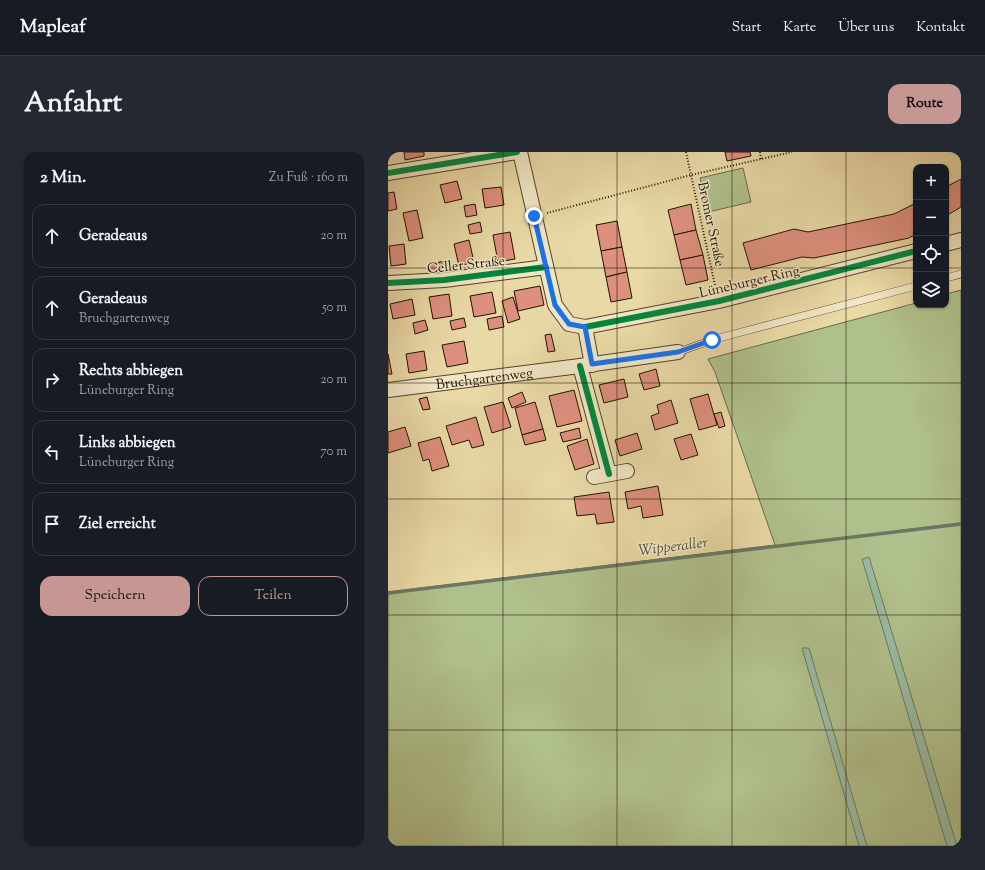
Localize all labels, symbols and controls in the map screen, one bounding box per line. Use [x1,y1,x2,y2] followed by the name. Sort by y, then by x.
[20,14,86,41] text: Mapleaf
[732,18,761,38] text: Start
[783,18,816,38] text: Karte
[838,18,894,38] text: Über uns
[916,18,965,38] text: Kontakt
[24,84,122,124] text: Anfahrt
[888,84,961,124] button: Route
[913,164,949,308] map controls
[913,164,949,200] button: +
[40,166,86,190] text: 2 Min.
[269,169,348,187] text: Zu Fuß · 160 m
[691,180,729,269] street label: Bromer Straße
[913,200,949,236] button: −
[525,207,543,225] route end
[41,225,63,247] icon: ahead
[79,226,147,247] text: Geradeaus
[321,227,347,245] text: 20 m
[913,236,949,272] button: locate
[426,252,506,280] street label: Celler Straße
[697,262,802,304] street label: Lüneburger Ring
[913,272,949,308] button: layers
[79,289,147,310] text: Geradeaus
[41,297,63,319] icon: ahead
[322,299,347,317] text: 50 m
[79,310,169,328] text: Bruchgartenweg
[703,331,721,349] route start
[79,361,183,382] text: Rechts abbiegen
[435,364,534,396] street label: Bruchgartenweg
[41,369,63,391] icon: right
[321,371,347,389] text: 20 m
[79,382,174,400] text: Lüneburger Ring
[79,433,176,454] text: Links abbiegen
[41,441,63,463] icon: left
[320,443,347,461] text: 70 m
[79,454,174,472] text: Lüneburger Ring
[41,513,63,535] icon: arrive
[79,514,156,535] text: Ziel erreicht
[637,533,710,562] water label: Wipperaller
[40,576,190,616] button: Speichern
[198,576,348,616] button: Teilen

